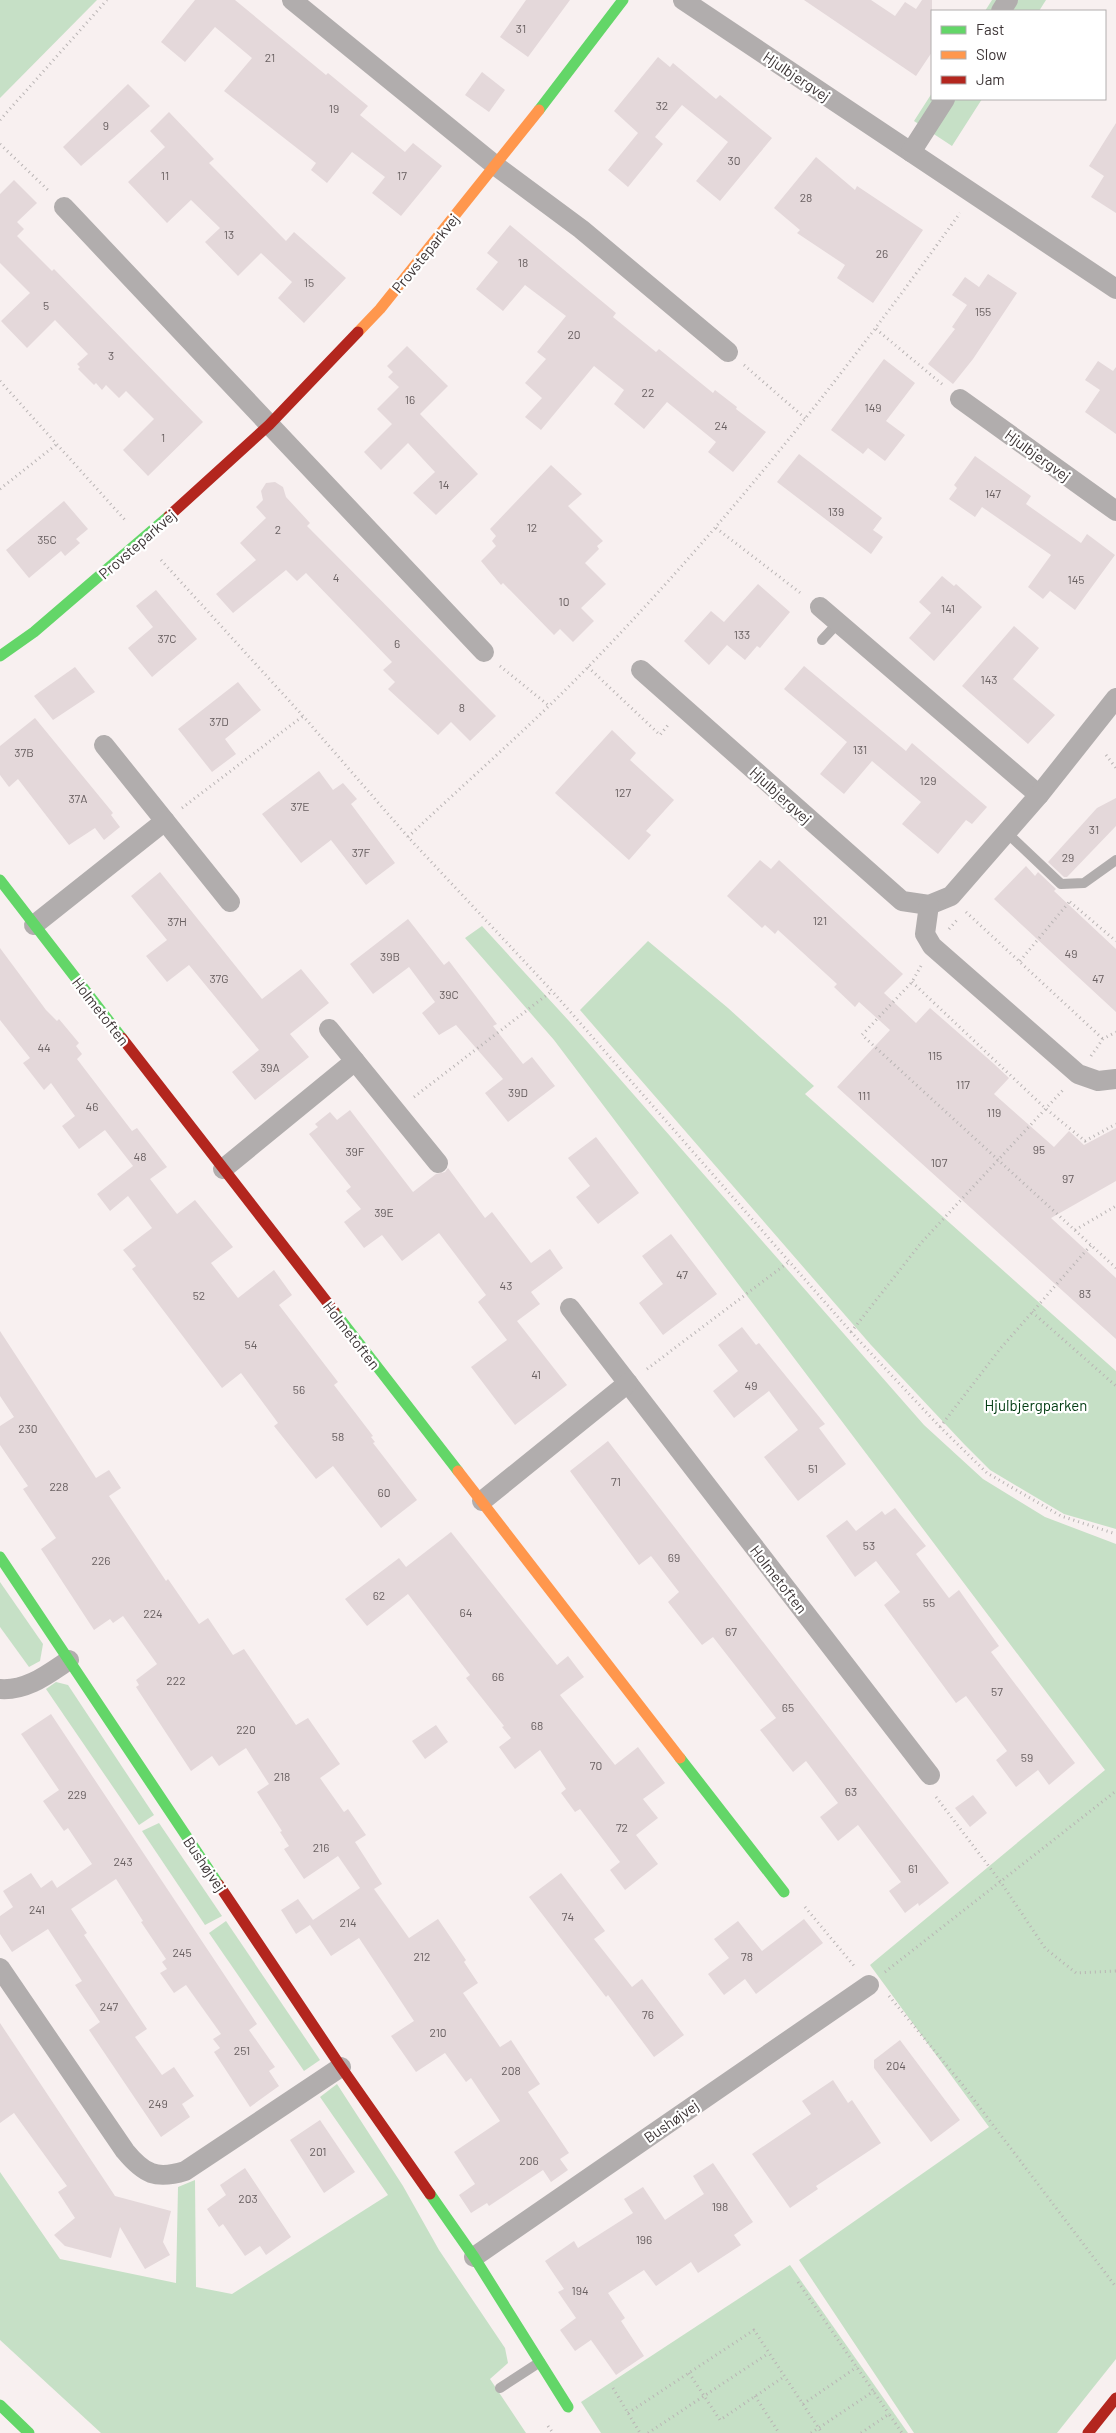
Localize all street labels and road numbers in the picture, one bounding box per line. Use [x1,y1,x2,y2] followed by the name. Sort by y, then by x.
[760,47,834,105] street label: Hjulbjergvej
[388,210,462,296] street label: Provsteparkvej
[1002,425,1074,485] street label: Hjulbjergvej
[95,505,179,583] street label: Provsteparkvej
[746,763,816,827] street label: Hjulbjergvej
[69,973,133,1049] street label: Holmetoften
[320,1297,384,1373] street label: Holmetoften
[747,1541,811,1617] street label: Holmetoften
[180,1833,230,1895] street label: Bushøjvej
[640,2096,702,2146] street label: Bushøjvej

